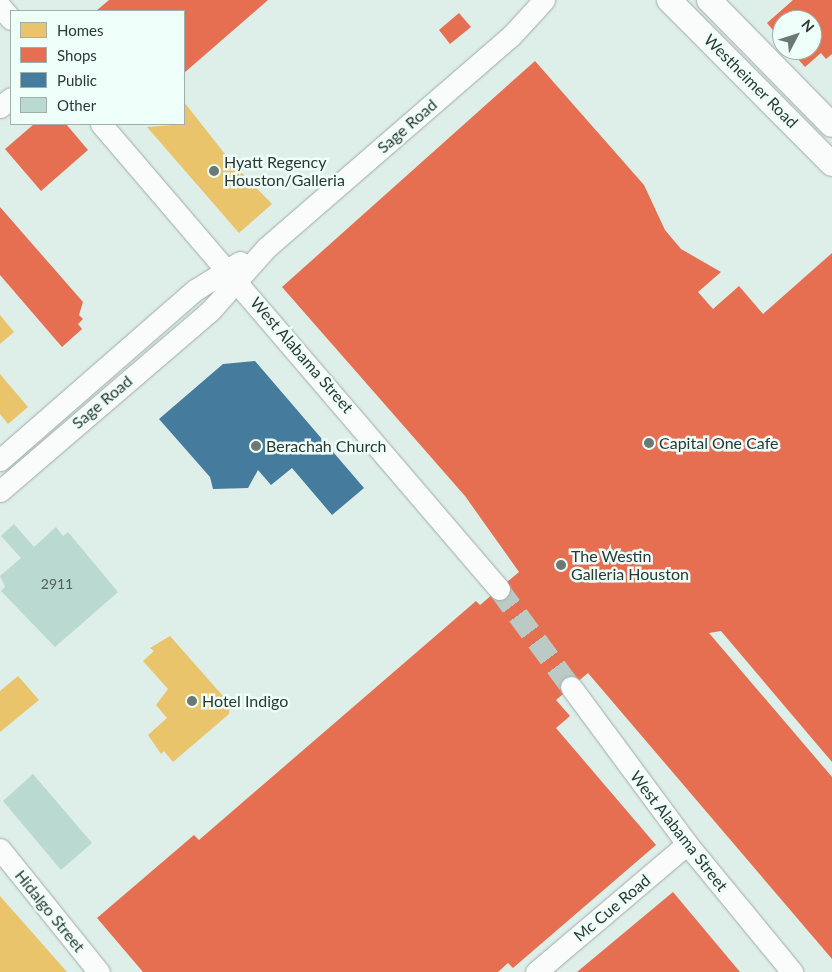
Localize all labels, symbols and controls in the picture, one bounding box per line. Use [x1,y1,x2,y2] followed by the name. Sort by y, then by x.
[10,10,185,125] legend
[772,10,822,60] north arrow
[798,16,818,35] text: N
[57,21,103,39] text: Homes
[700,30,802,132] street label: Westheimer Road
[57,46,97,64] text: Shops
[57,71,97,89] text: Public
[373,95,441,157] street label: Sage Road
[57,96,96,114] text: Other
[224,152,345,190] place label: Hyatt Regency Houston/Galleria
[208,165,220,177] marker: Hyatt Regency Houston/Galleria
[246,293,358,417] street label: West Alabama Street
[68,371,136,433] street label: Sage Road
[659,433,778,453] place label: Capital One Cafe
[266,436,386,456] place label: Berachah Church
[643,437,655,449] marker: Capital One Cafe
[250,440,262,452] marker: Berachah Church
[571,546,689,584] place label: The Westin Galleria Houston
[555,559,567,571] marker: The Westin Galleria Houston
[41,576,73,592] house number: 2911
[202,691,288,711] place label: Hotel Indigo
[186,695,198,707] marker: Hotel Indigo
[626,767,732,895] street label: West Alabama Street
[11,866,89,956] street label: Hidalgo Street
[570,870,654,946] street label: Mc Cue Road

